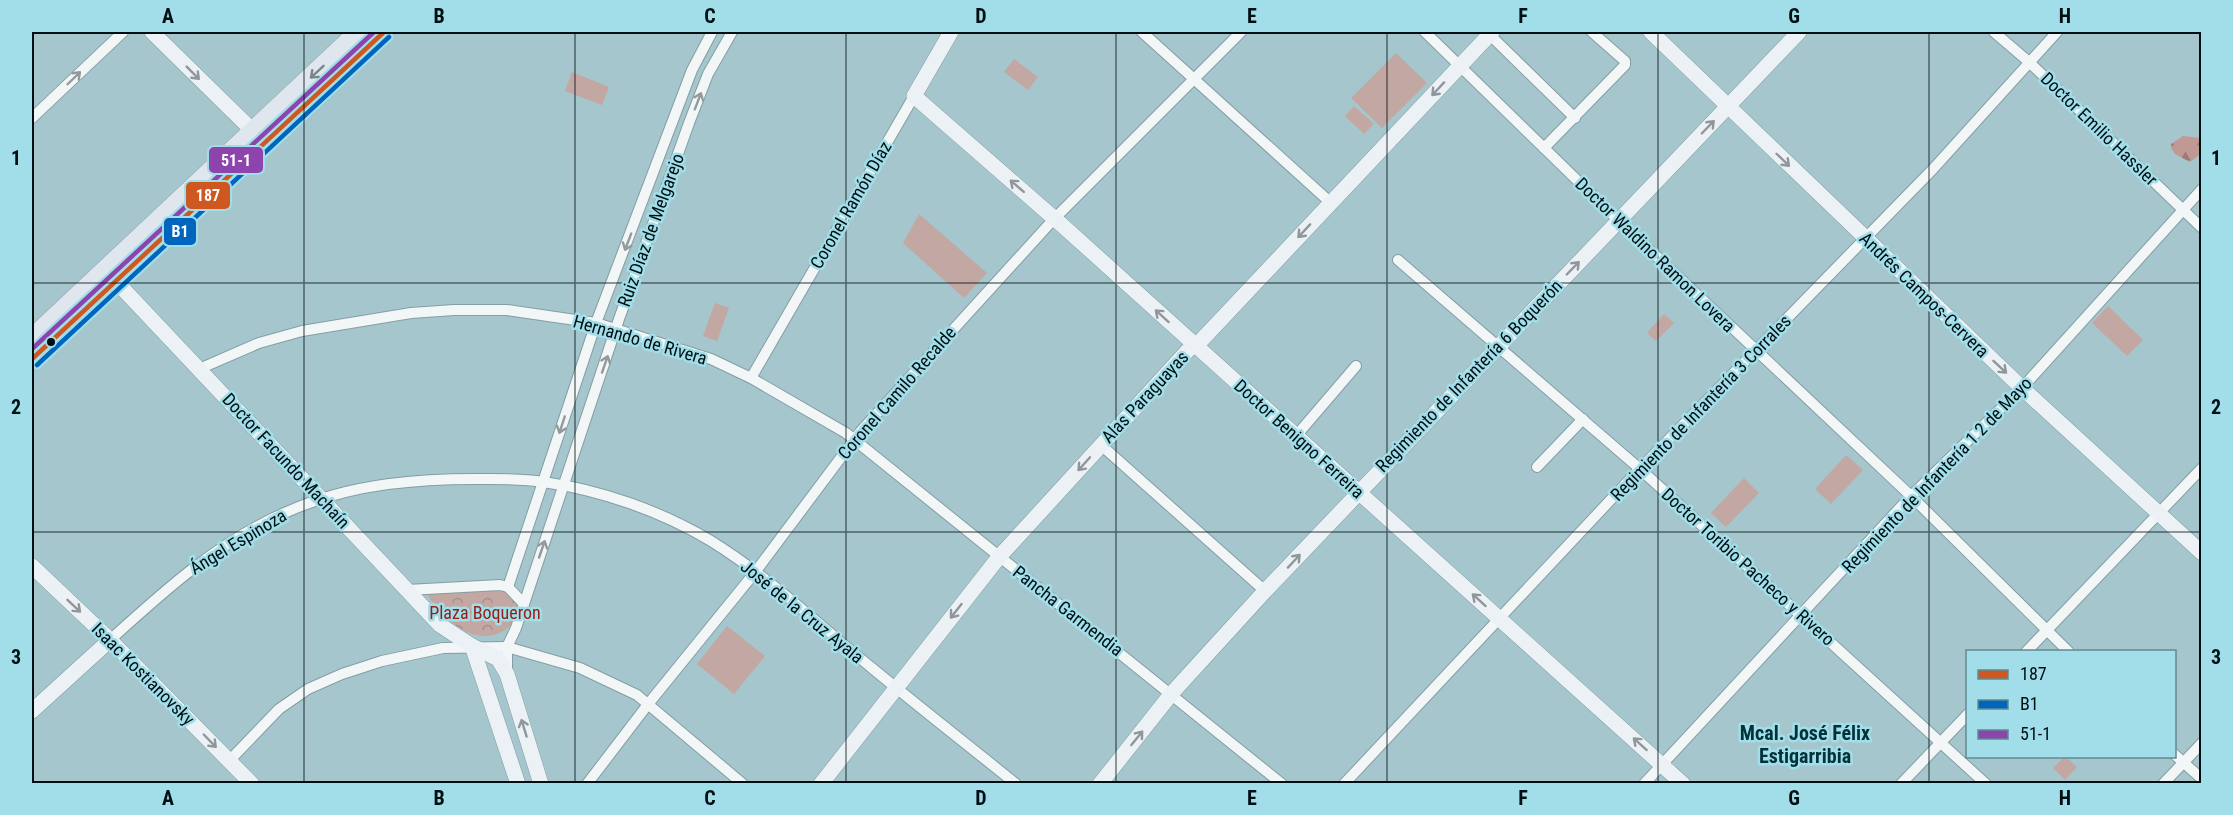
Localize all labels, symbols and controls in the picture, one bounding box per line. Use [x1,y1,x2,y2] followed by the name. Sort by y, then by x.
[162,4,174,28] text: A
[433,4,445,28] text: B
[704,4,716,28] text: C
[975,4,987,28] text: D
[1247,4,1257,28] text: E
[1518,4,1528,28] text: F
[1788,4,1800,28] text: G
[2059,4,2071,28] text: H
[309,64,324,79] one-way arrow
[186,65,201,80] one-way arrow
[2037,68,2162,190] street label: Doctor Emilio Hassler
[66,71,81,85] one-way arrow
[1431,82,1445,97] one-way arrow
[693,92,704,111] one-way arrow
[1701,120,1715,135] one-way arrow
[806,137,896,272] street label: Coronel Ramón Díaz
[11,146,21,170] text: 1
[208,146,264,174] line badge: 51-1
[2211,146,2221,170] text: 1
[613,150,688,309] street label: Ruiz Díaz de Melgarejo
[221,151,251,170] text: 51-1
[1776,153,1791,167] one-way arrow
[1571,173,1739,336] street label: Doctor Waldino Ramon Lovera
[1010,179,1025,193] one-way arrow
[185,181,231,210] line badge: 187
[196,186,220,205] text: 187
[163,217,197,246] line badge: B1
[171,222,189,241] text: B1
[1297,224,1311,239] one-way arrow
[1855,228,1993,362] street label: Andrés Campos-Cervera
[622,232,633,250] one-way arrow
[1566,260,1581,275] one-way arrow
[1371,275,1566,476] street label: Regimiento de Infantería 6 Boquerón
[1155,309,1170,323] one-way arrow
[571,310,709,369] street label: Hernando de Rivera
[1606,310,1795,505] street label: Regimiento de Infantería 3 Corrales
[833,322,960,463] street label: Coronel Camilo Recalde
[45,336,57,348] unlabelled marker
[1097,346,1193,447] street label: Alas Paraguayas
[600,355,611,374] one-way arrow
[1993,360,2008,374] one-way arrow
[1837,372,2036,577] street label: Regimiento de Infantería 1 2 de Mayo
[1230,375,1369,502] street label: Doctor Benigno Ferreira
[218,389,354,533] street label: Doctor Facundo Machaín
[11,395,21,419] text: 2
[2211,395,2221,419] text: 2
[556,415,567,434] one-way arrow
[1076,456,1091,471] one-way arrow
[1658,483,1839,650] street label: Doctor Toribio Pacheco y Rivero
[186,505,290,579] street label: Ángel Espinoza
[538,540,549,559] one-way arrow
[1286,553,1301,568] one-way arrow
[737,556,868,668] street label: José de la Cruz Ayala
[1009,561,1128,660] street label: Pancha Garmendia
[1472,593,1487,607] one-way arrow
[67,599,82,613] one-way arrow
[429,602,541,623] park label: Plaza Boqueron
[950,603,963,619] one-way arrow
[88,618,199,730] street label: Isaac Kostianovsky
[11,645,21,669] text: 3
[2211,645,2221,669] text: 3
[1966,650,2176,758] legend
[2020,663,2047,684] text: 187
[2020,693,2039,714] text: B1
[518,719,529,738] one-way arrow
[1740,721,1870,768] district label: Mcal. José Félix Estigarribia
[2020,723,2051,744] text: 51-1
[1130,730,1143,746] one-way arrow
[202,734,217,749] one-way arrow
[1633,737,1648,751] one-way arrow
[162,786,174,810] text: A
[433,786,445,810] text: B
[704,786,716,810] text: C
[975,786,987,810] text: D
[1247,786,1257,810] text: E
[1518,786,1528,810] text: F
[1788,786,1800,810] text: G
[2059,786,2071,810] text: H

